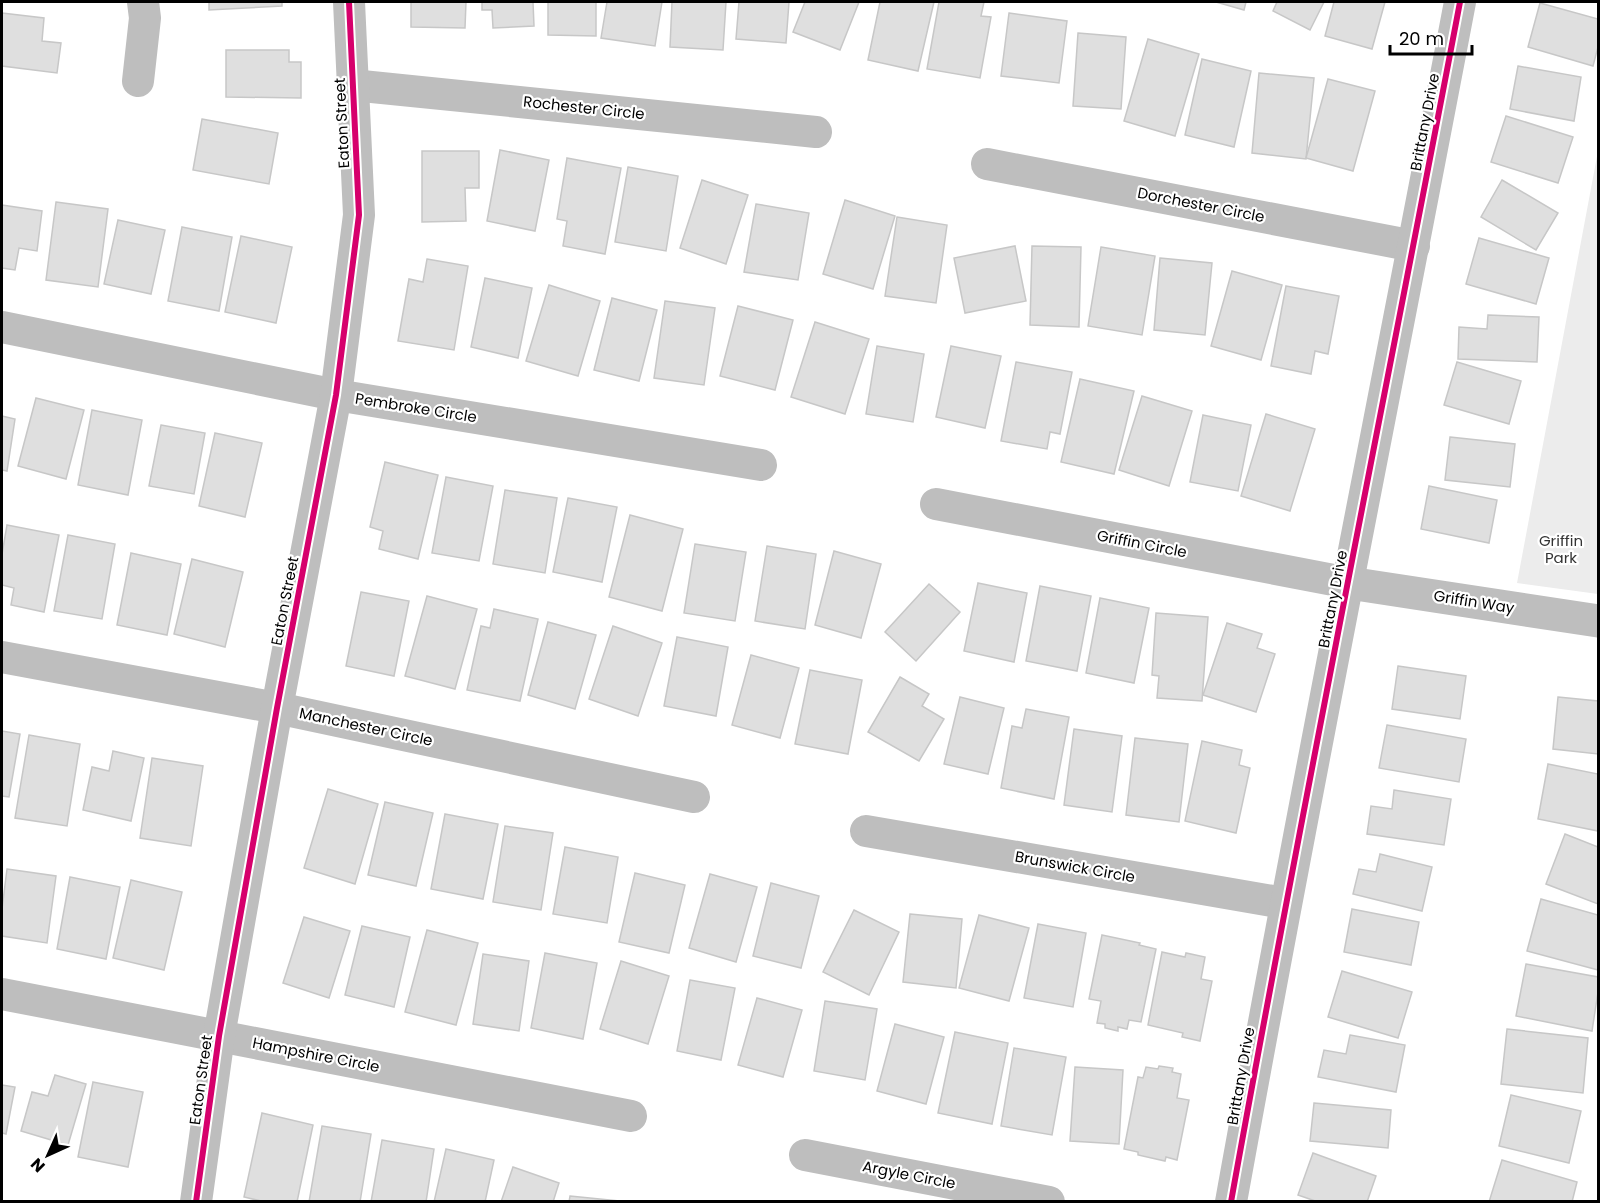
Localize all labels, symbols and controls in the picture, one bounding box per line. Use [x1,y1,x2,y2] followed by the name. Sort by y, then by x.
[1390,18,1472,56] scale bar
[1399,26,1444,51] text: 20 m
[1405,71,1444,173] street label: Brittany Drive
[329,77,354,169] street label: Eaton Street
[522,91,646,124] street label: Rochester Circle
[1136,182,1266,227] street label: Dorchester Circle
[354,388,478,427] street label: Pembroke Circle
[1095,525,1189,563] street label: Griffin Circle
[1539,530,1583,568] park label: Griffin Park
[1313,548,1352,650] street label: Brittany Drive
[266,555,303,647] street label: Eaton Street
[1432,585,1516,618] street label: Griffin Way
[297,702,435,751] street label: Manchester Circle
[1013,846,1137,887] street label: Brunswick Circle
[1222,1025,1259,1127] street label: Brittany Drive
[251,1032,381,1077] street label: Hampshire Circle
[184,1034,217,1126] street label: Eaton Street
[18,1125,78,1185] north arrow
[25,1153,50,1178] text: N
[861,1155,957,1194] street label: Argyle Circle

